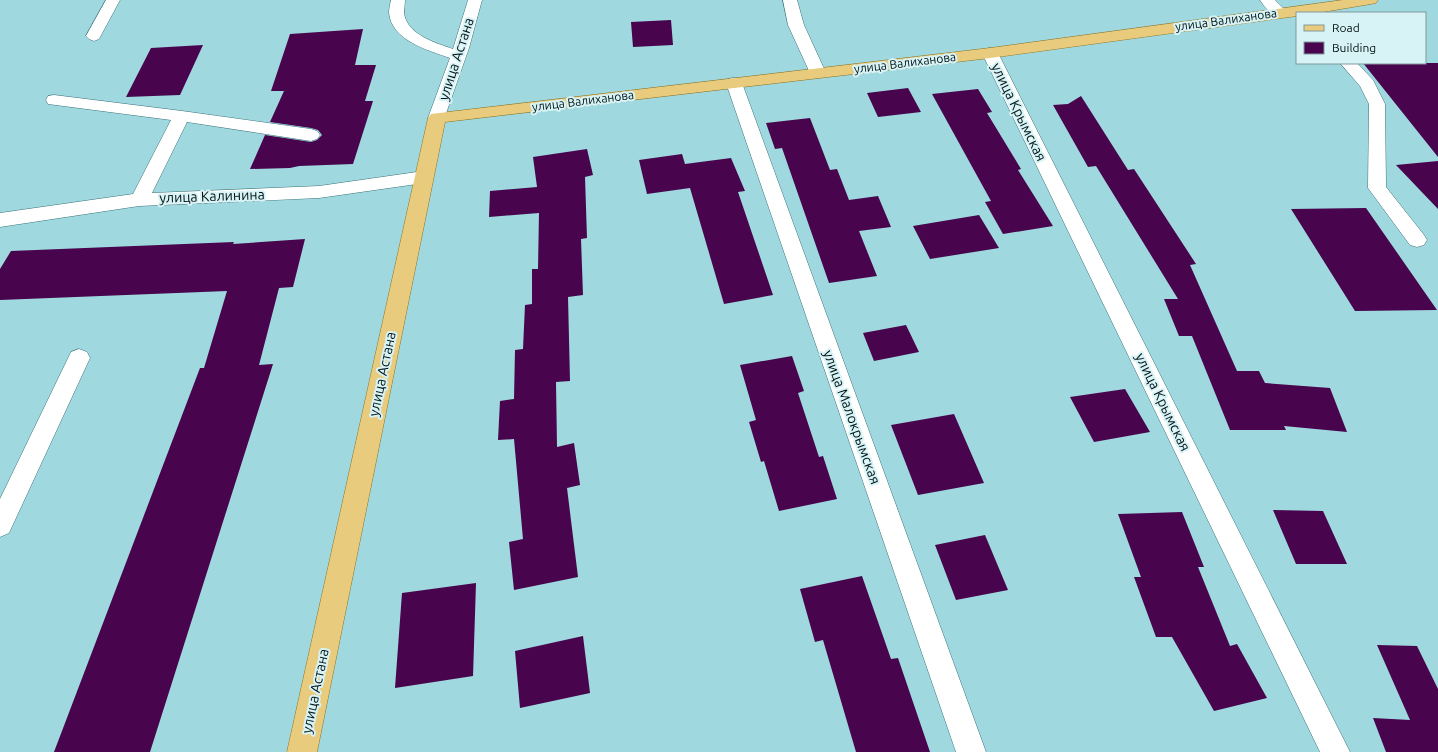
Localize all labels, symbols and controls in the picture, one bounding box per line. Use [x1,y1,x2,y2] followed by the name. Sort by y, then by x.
[1174,6,1278,33] street label: улица Валиханова
[1296,12,1426,64] legend
[435,16,477,102] street label: улица Астана
[1332,21,1360,34] text: Road
[1332,41,1376,54] text: Building
[853,50,957,75] street label: улица Валиханова
[988,60,1050,164] street label: улица Крымская
[531,88,635,113] street label: улица Валиханова
[159,186,265,206] street label: улица Калинина
[365,330,399,418] street label: улица Астана
[820,348,884,486] street label: улица Малокрымская
[1132,350,1194,454] street label: улица Крымская
[298,647,332,735] street label: улица Астана

